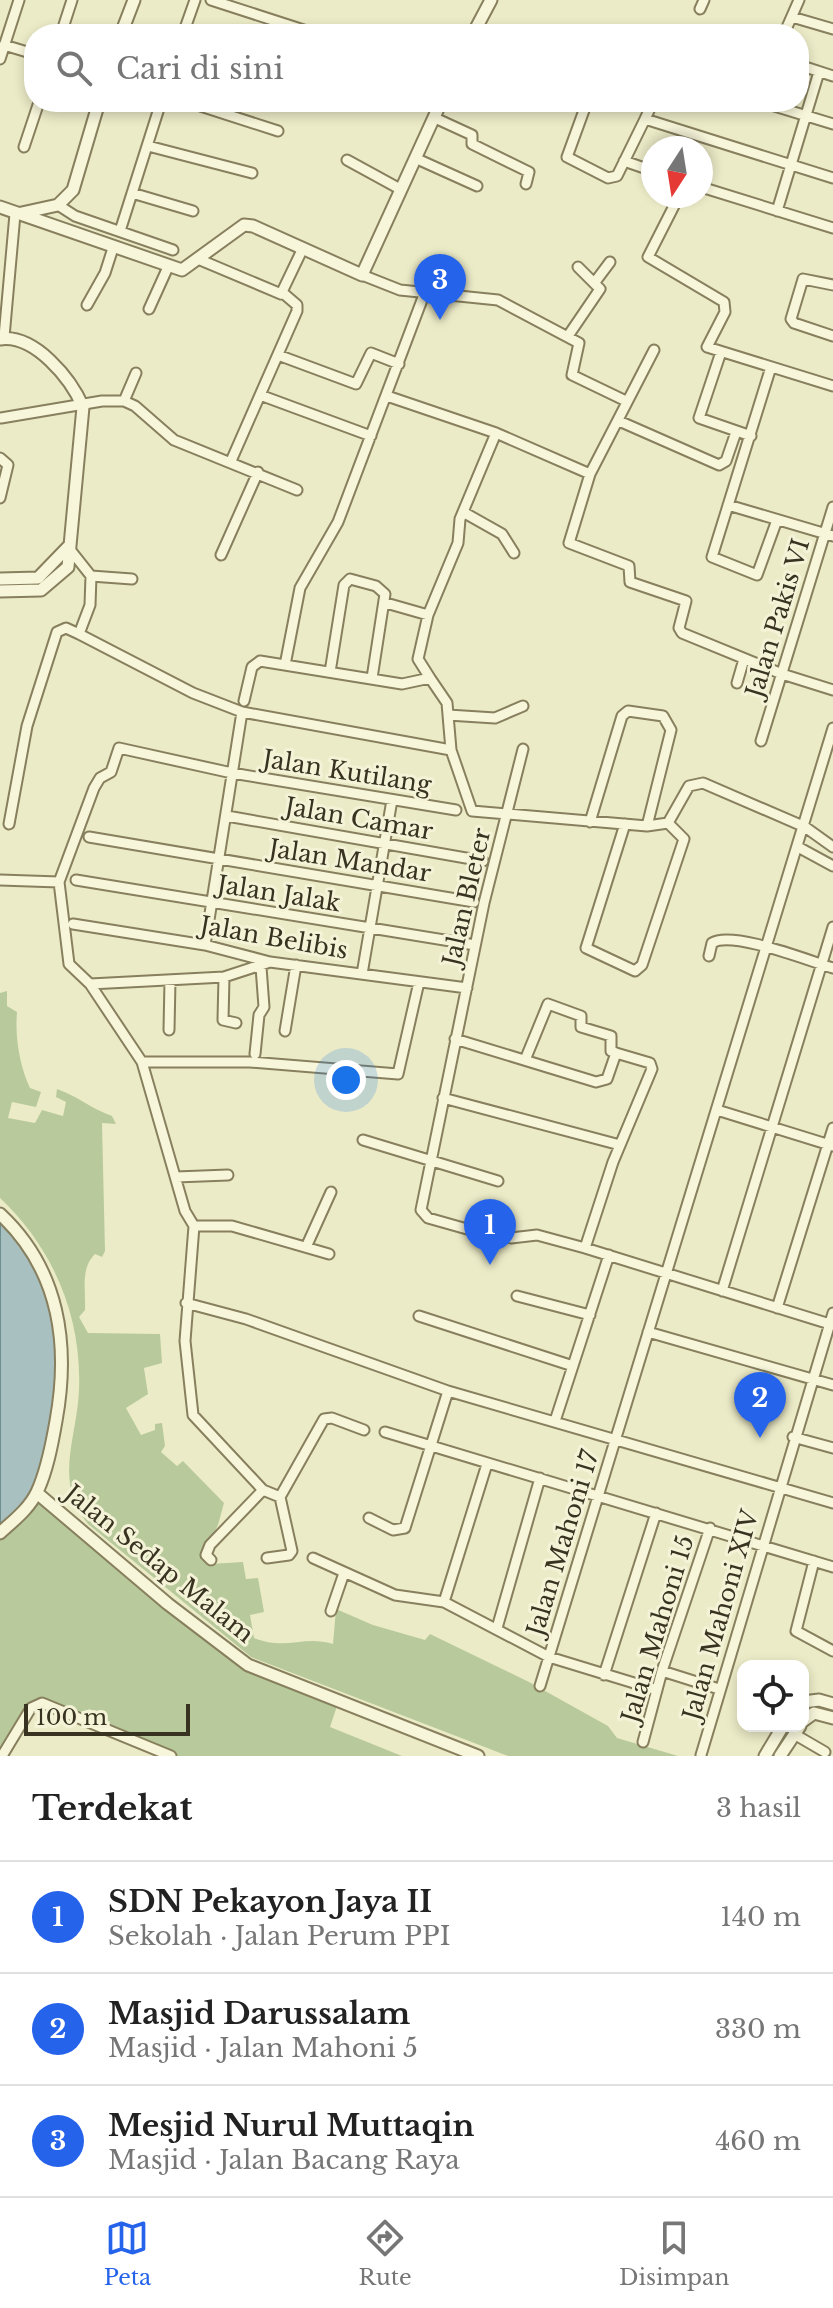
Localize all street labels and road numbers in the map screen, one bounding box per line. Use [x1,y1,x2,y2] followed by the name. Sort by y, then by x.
[739,535,815,704] street label: Jalan Pakis VI
[258,743,434,799] street label: Jalan Kutilang
[280,791,436,846] street label: Jalan Camar
[436,825,497,972] street label: Jalan Bleter
[264,833,434,888] street label: Jalan Mandar
[212,869,343,918] street label: Jalan Jalak
[195,910,350,965] street label: Jalan Belibis
[520,1446,605,1642] street label: Jalan Mahoni 17
[57,1477,260,1649] street label: Jalan Sedap Malam
[676,1505,765,1726] street label: Jalan Mahoni XIV
[614,1532,700,1729] street label: Jalan Mahoni 15

